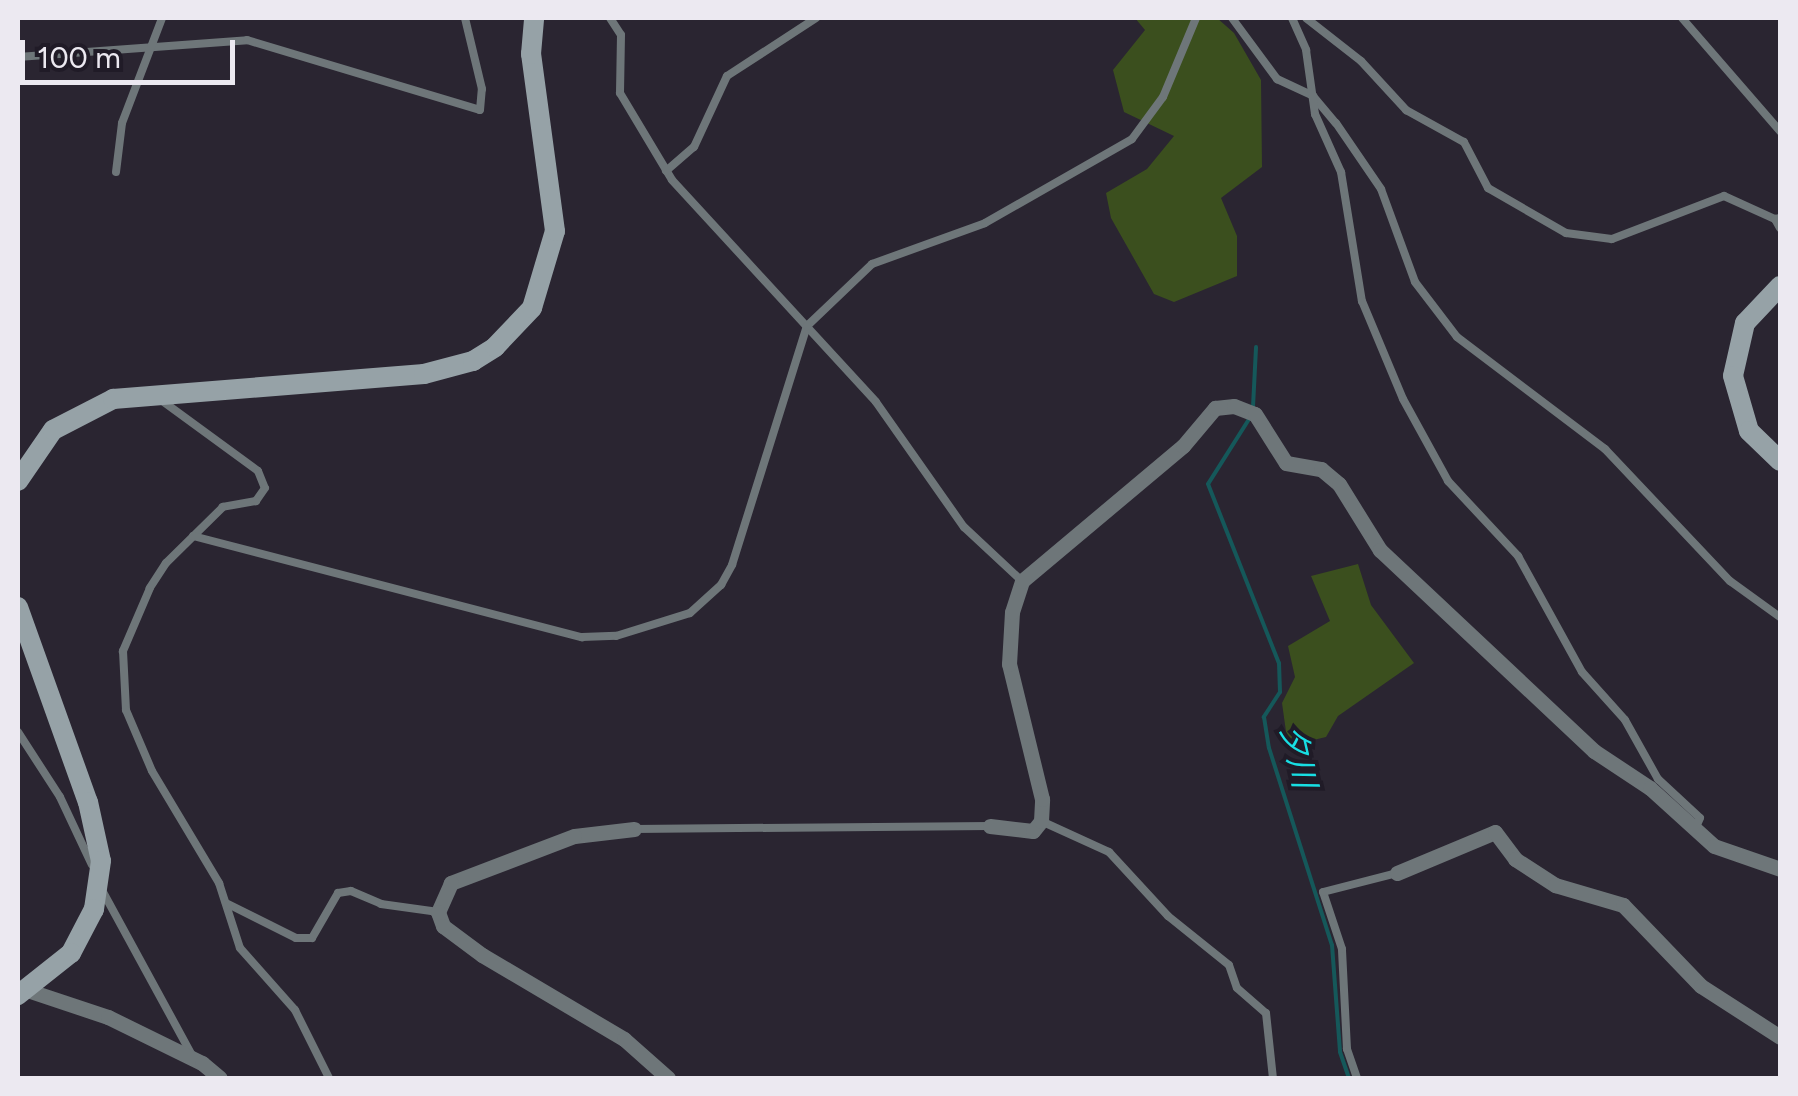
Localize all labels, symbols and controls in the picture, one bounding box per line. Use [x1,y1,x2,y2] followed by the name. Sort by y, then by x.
[25,20,240,82] scale bar
[37,39,121,76] text: 100 m
[1272,721,1324,791] water label: 夕川

